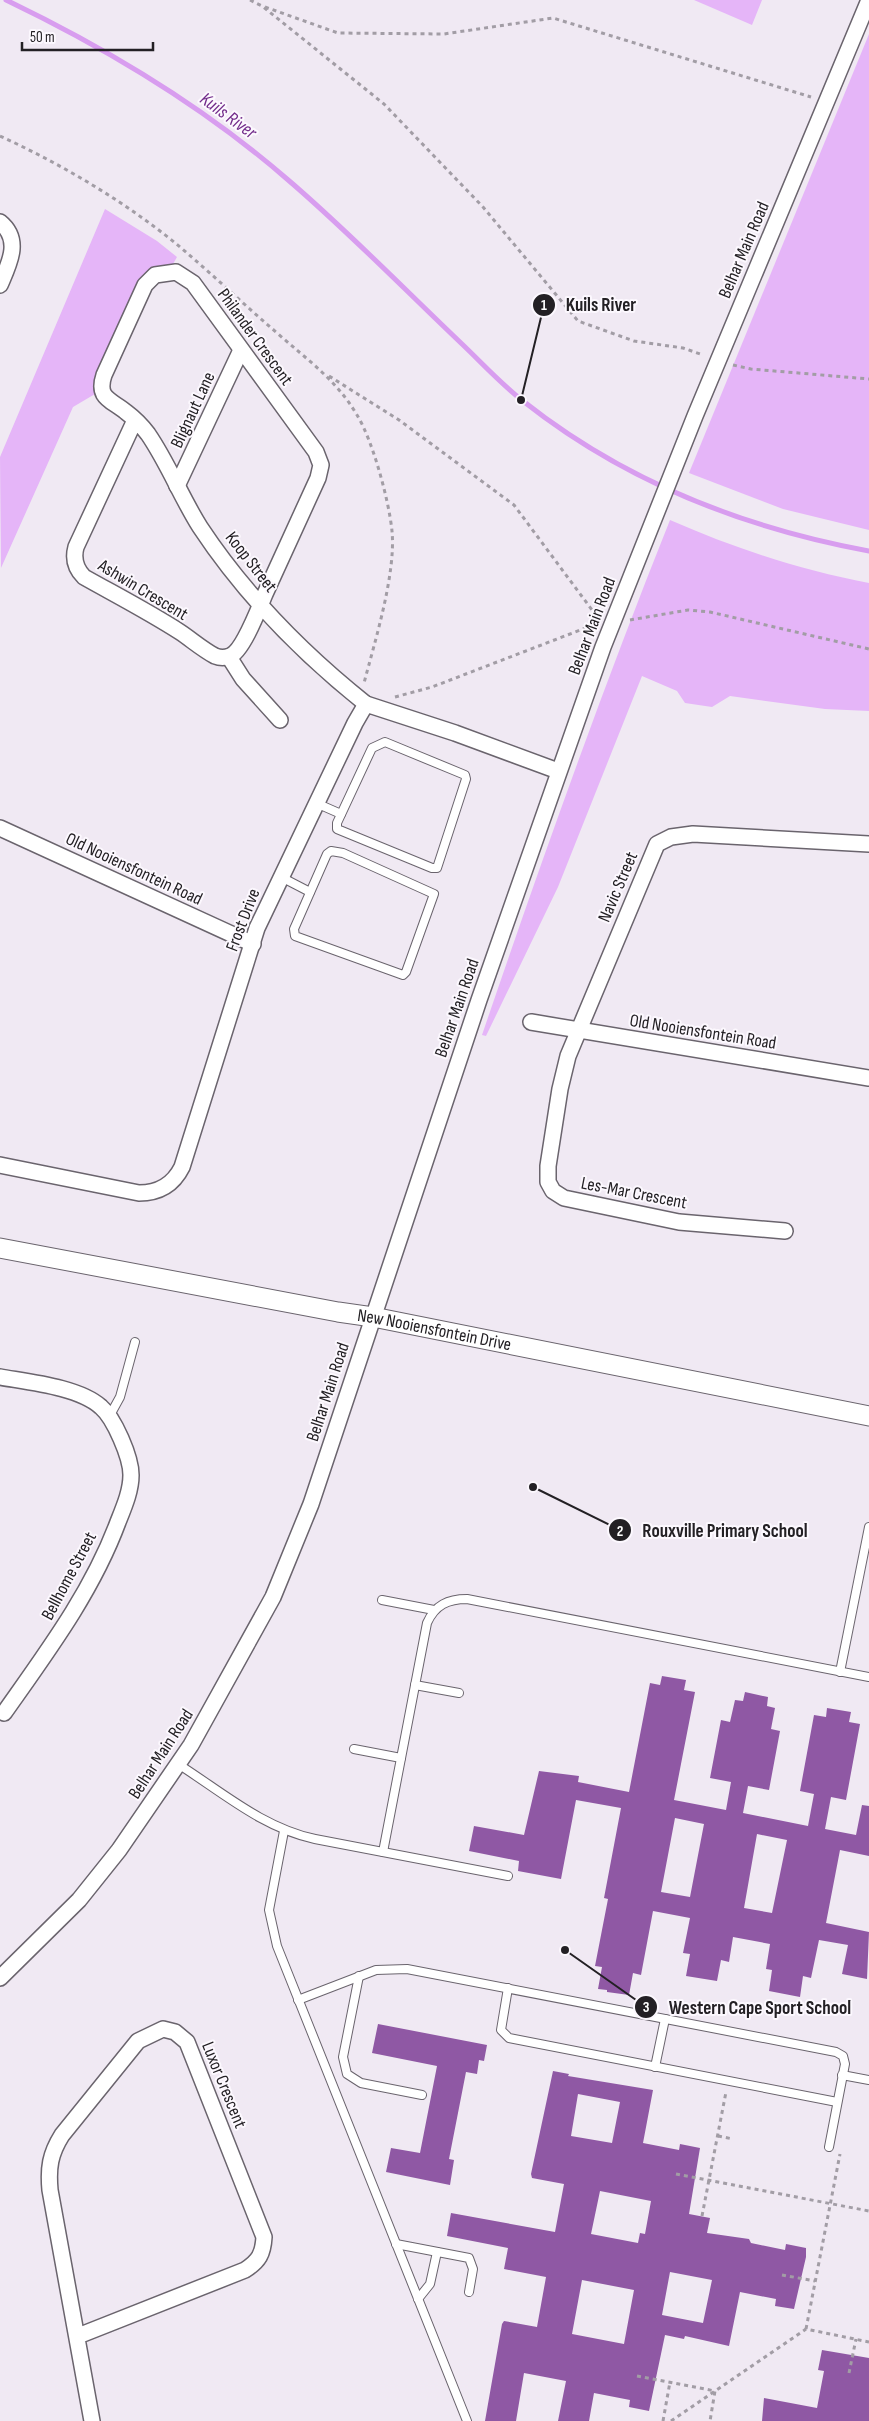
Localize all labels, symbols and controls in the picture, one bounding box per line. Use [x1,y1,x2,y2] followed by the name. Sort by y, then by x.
[22,20,154,52] scale bar
[30,28,55,47] text: 50 m
[195,88,261,145] water label: Kuils River
[714,199,774,301] street label: Belhar Main Road
[213,285,297,390] street label: Philander Crescent
[531,288,647,322] callout: Kuils River
[566,294,636,317] text: Kuils River
[541,296,547,315] text: 1
[166,369,220,451] street label: Blignaut Lane
[221,528,281,597] street label: Koop Street
[94,555,192,625] street label: Ashwin Crescent
[564,574,620,678] street label: Belhar Main Road
[62,828,206,910] street label: Old Nooiensfontein Road
[594,848,642,925] street label: Navic Street
[221,886,265,954] street label: Frost Drive
[430,956,484,1060] street label: Belhar Main Road
[628,1010,778,1054] street label: Old Nooiensfontein Road
[579,1172,689,1214] street label: Les-Mar Crescent
[356,1304,513,1355] street label: New Nooiensfontein Drive
[302,1340,354,1444] street label: Belhar Main Road
[607,1513,818,1547] callout: Rouxville Primary School
[642,1520,808,1543] text: Rouxville Primary School
[617,1522,623,1541] text: 2
[37,1528,101,1624] street label: Bellhome Street
[124,1705,198,1803] street label: Belhar Main Road
[633,1990,861,2024] callout: Western Cape Sport School
[669,1997,851,2020] text: Western Cape Sport School
[643,1998,650,2017] text: 3
[197,2039,251,2132] street label: Luxor Crescent

